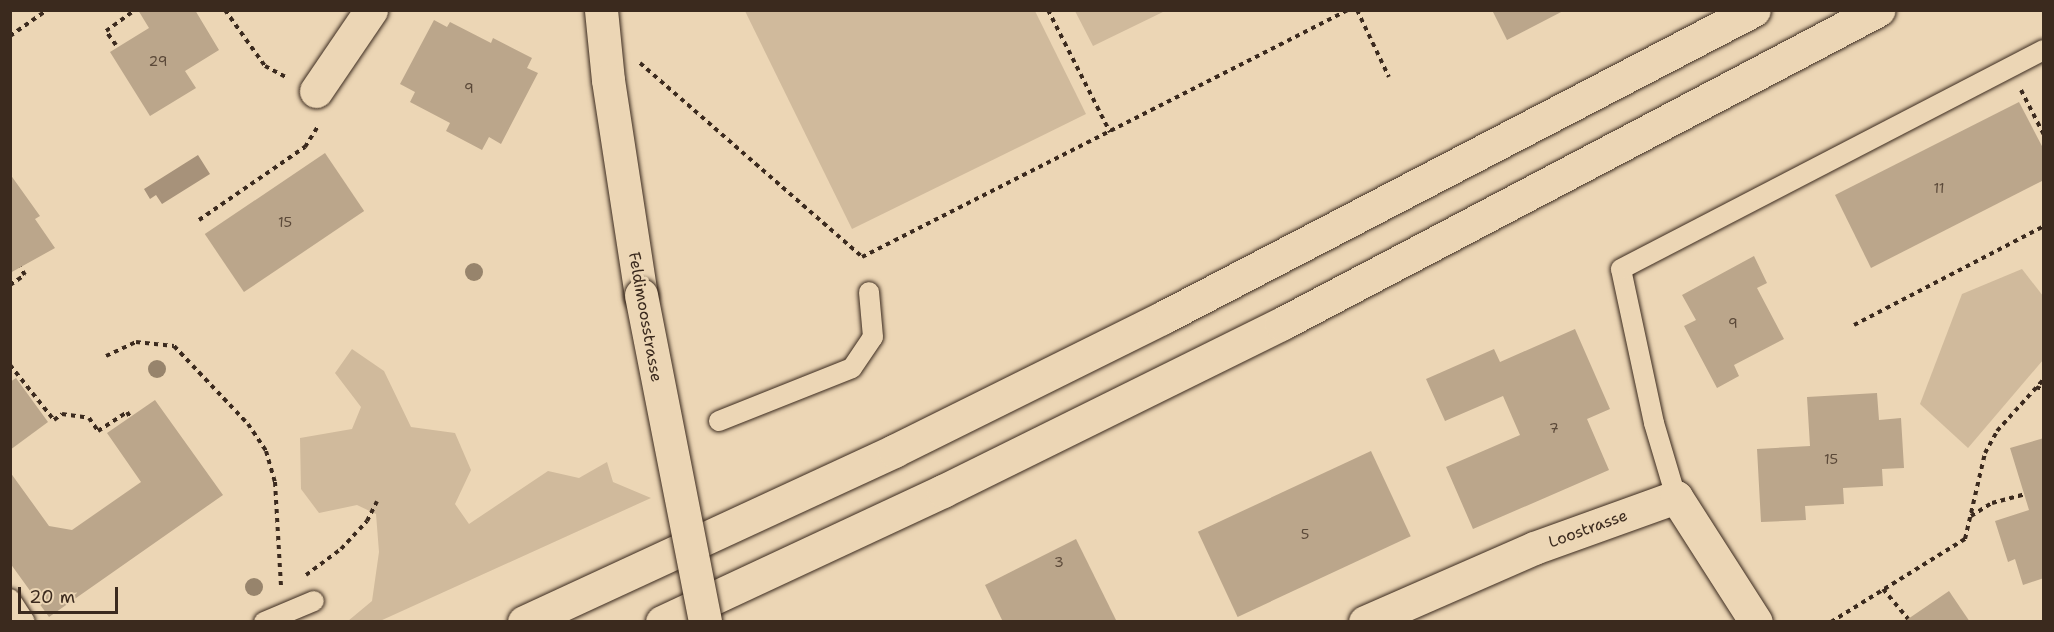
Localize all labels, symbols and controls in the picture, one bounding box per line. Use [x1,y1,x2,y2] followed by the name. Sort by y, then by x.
[149,53,167,69] house number: 29
[464,80,474,96] house number: 9
[1933,180,1945,196] house number: 11
[278,214,292,230] house number: 15
[624,250,666,384] street label: Feldimoosstrasse
[1728,315,1738,331] house number: 9
[1549,420,1559,436] house number: 7
[1824,451,1838,467] house number: 15
[1546,506,1630,552] street label: Loostrasse
[1301,526,1309,542] house number: 5
[1054,554,1064,570] house number: 3
[21,575,122,613] scale bar
[29,585,75,609] text: 20 m

